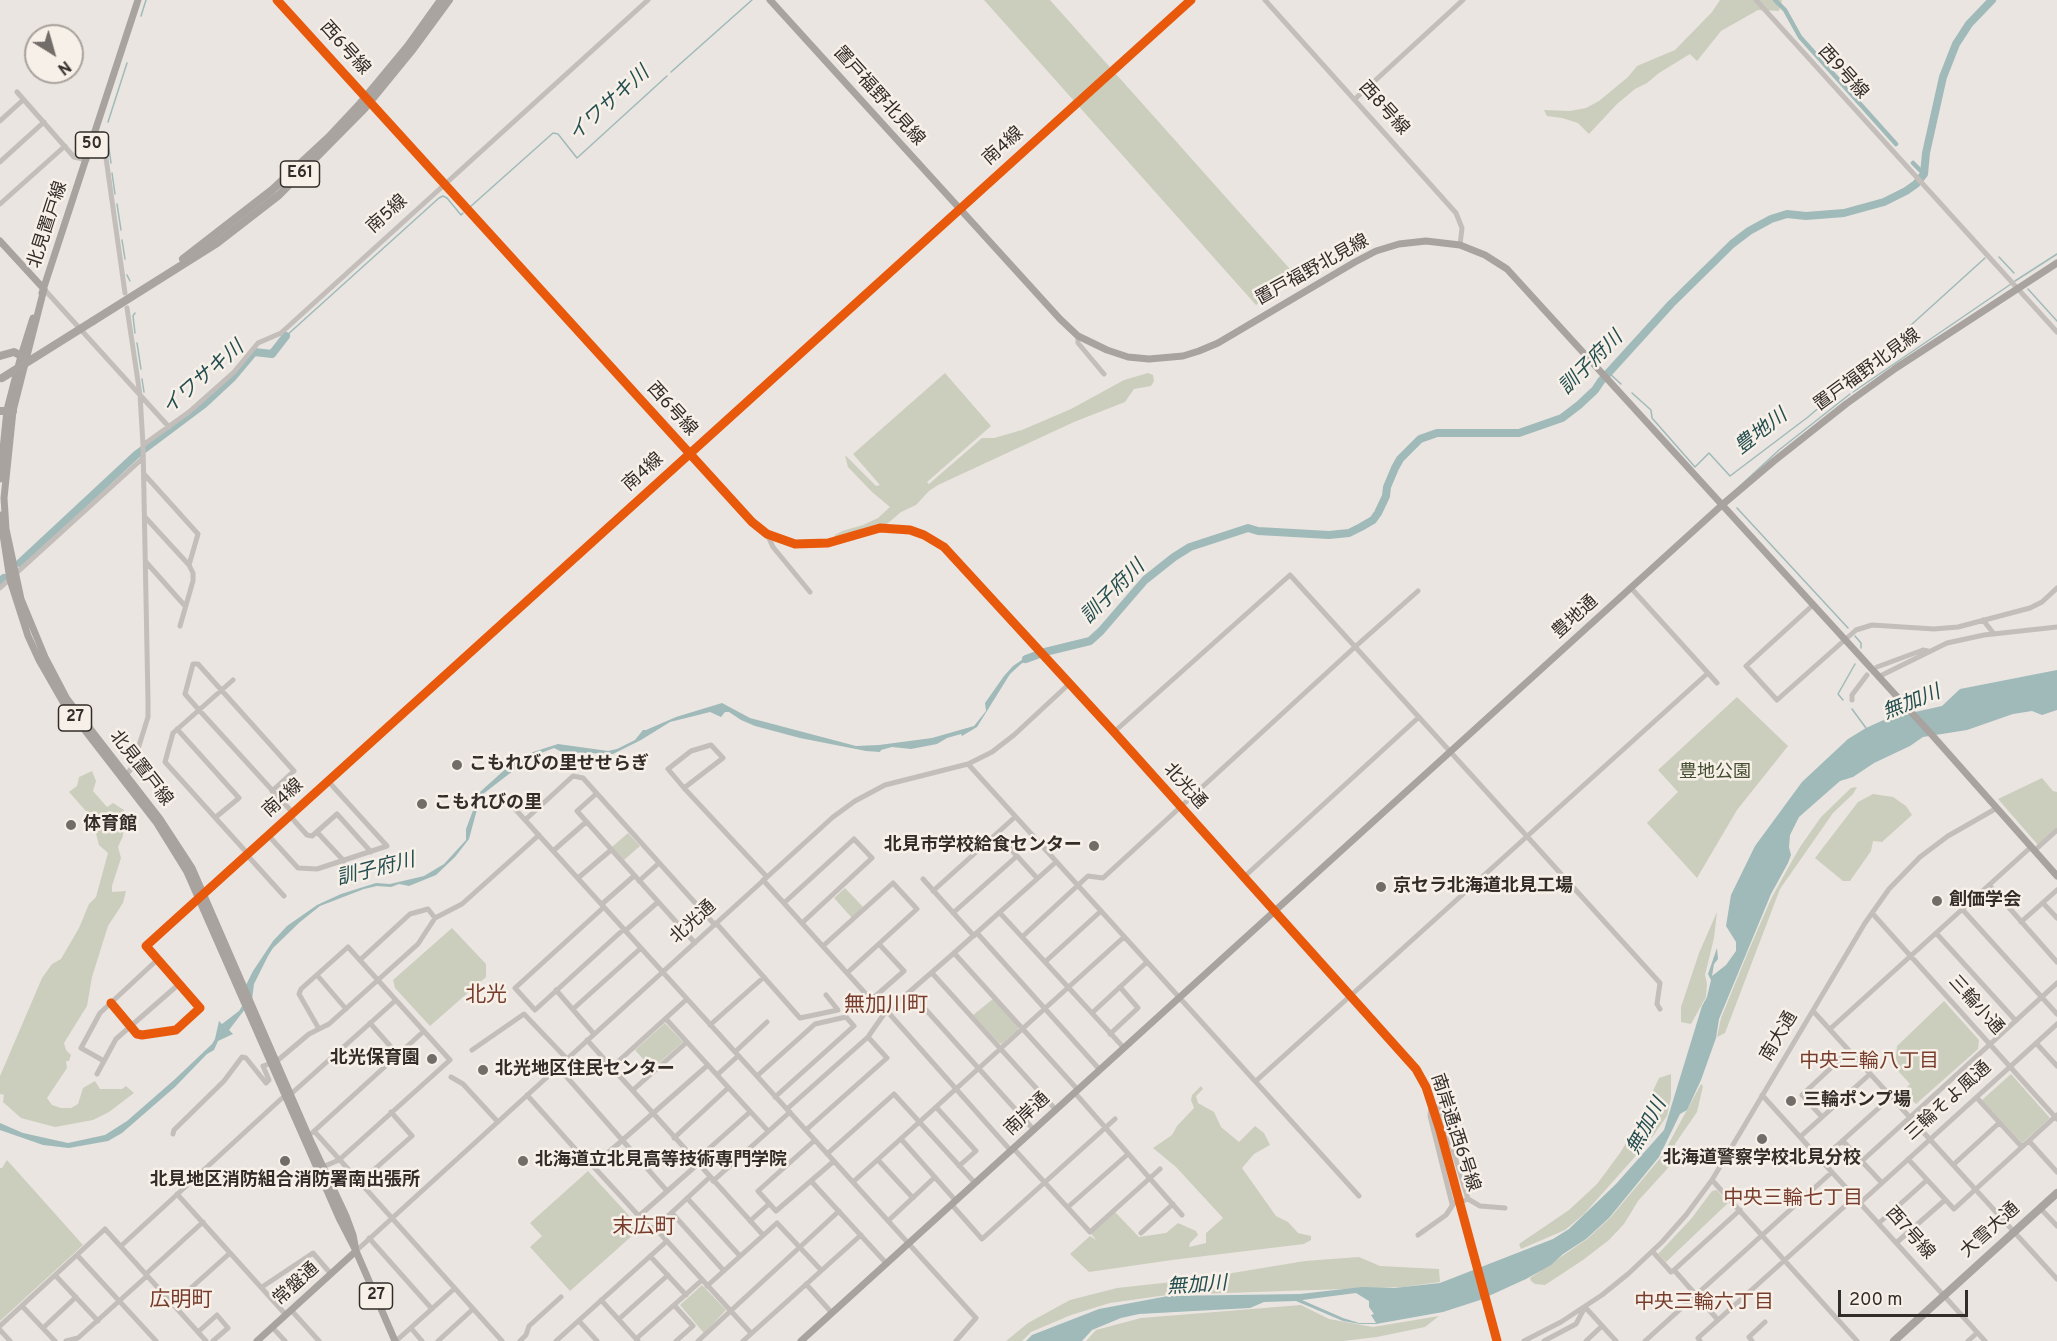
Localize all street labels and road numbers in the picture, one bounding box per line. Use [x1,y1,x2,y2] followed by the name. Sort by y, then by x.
[314,18,374,80] street label: 西6号線
[1812,42,1872,104] street label: 西9号線
[828,43,928,151] street label: 置戸福野北見線
[1353,78,1413,140] street label: 西8号線
[979,123,1029,171] street label: 南4線
[76,132,109,158] road number: 50
[280,161,320,187] road number: E61
[25,179,73,271] street label: 北見置戸線
[363,191,413,239] street label: 南5線
[1253,231,1373,311] street label: 置戸福野北見線
[1811,325,1925,417] street label: 置戸福野北見線
[641,379,701,441] street label: 西6号線
[619,449,669,497] street label: 南4線
[1549,592,1603,644] street label: 豊地通
[58,705,92,731] road number: 27
[104,727,176,811] street label: 北見置戸線
[1158,760,1210,814] street label: 北光通
[259,775,309,823] street label: 南4線
[667,897,721,949] street label: 北光通
[1943,972,2007,1040] street label: 三輪小通
[1757,1008,1803,1066] street label: 南大通
[1902,1058,1996,1146] street label: 三輪そよ風通
[1425,1071,1483,1195] street label: 南岸通;西6号線
[1001,1089,1055,1141] street label: 南岸通
[1957,1199,2025,1263] street label: 大雪大通
[1880,1203,1938,1265] street label: 西7号線
[270,1259,324,1311] street label: 常盤通
[360,1283,392,1309] road number: 27

